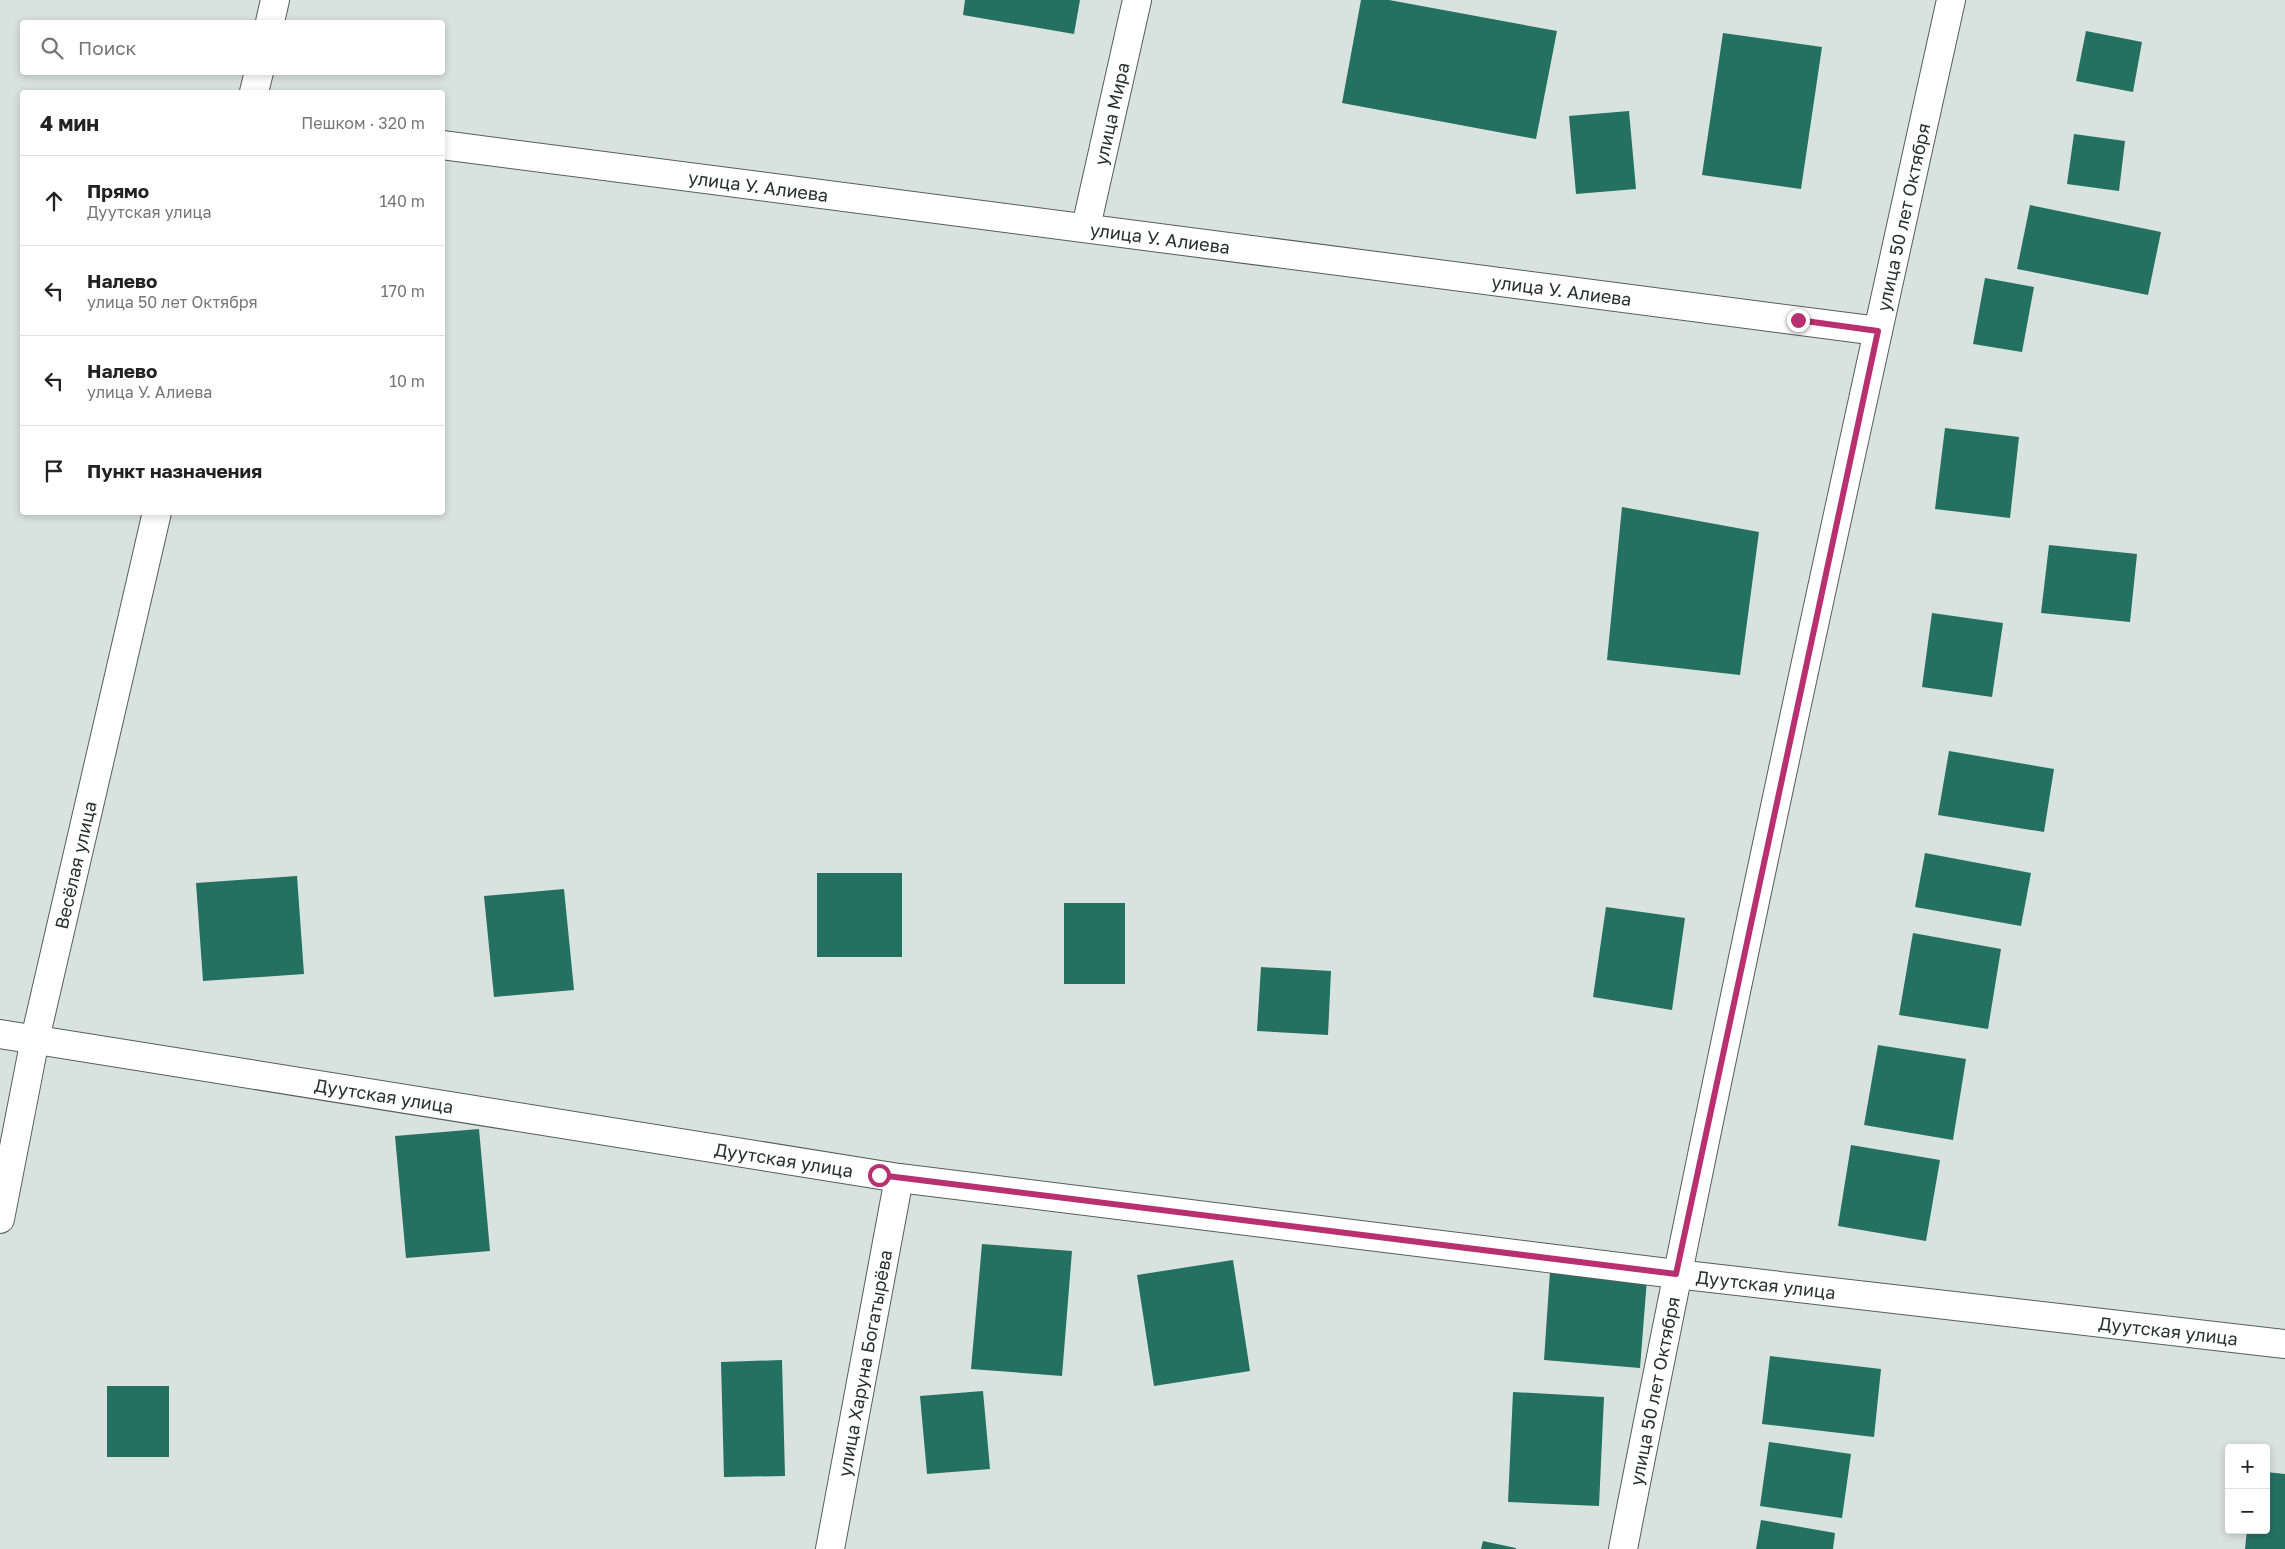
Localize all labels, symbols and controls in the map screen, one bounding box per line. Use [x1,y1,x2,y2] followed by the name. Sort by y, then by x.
[20,20,445,75] search box
[38,34,66,62] icon: search
[78,36,137,59] text: Поиск
[1089,60,1134,167] street label: улица Мира
[40,110,99,136] text: 4 мин
[301,113,425,133] text: Пешком · 320 m
[1872,121,1934,313] street label: улица 50 лет Октября
[687,166,830,206] street label: улица У. Алиева
[87,179,149,202] text: Прямо
[40,187,68,215] icon: ahead
[379,191,425,211] text: 140 m
[87,202,212,222] text: Дуутская улица
[1089,218,1231,258] street label: улица У. Алиева
[87,269,157,292] text: Налево
[1490,270,1633,310] street label: улица У. Алиева
[40,277,68,305] icon: left
[381,281,425,301] text: 170 m
[87,292,258,312] text: улица 50 лет Октября
[1787,309,1810,332] route end
[87,359,157,382] text: Налево
[40,367,68,395] icon: left
[389,371,425,391] text: 10 m
[87,382,212,402] text: улица У. Алиева
[40,457,68,485] icon: arrive
[87,459,262,482] text: Пункт назначения
[50,799,101,931] street label: Весёлая улица
[313,1074,455,1117] street label: Дуутская улица
[713,1138,855,1182] street label: Дуутская улица
[868,1164,891,1187] route start
[833,1248,896,1478] street label: улица Харуна Богатырёва
[1695,1265,1837,1303] street label: Дуутская улица
[1625,1295,1684,1487] street label: улица 50 лет Октября
[2097,1312,2239,1350] street label: Дуутская улица
[2225,1444,2270,1534] map controls
[2225,1444,2270,1489] button: +
[2225,1489,2270,1534] button: −

